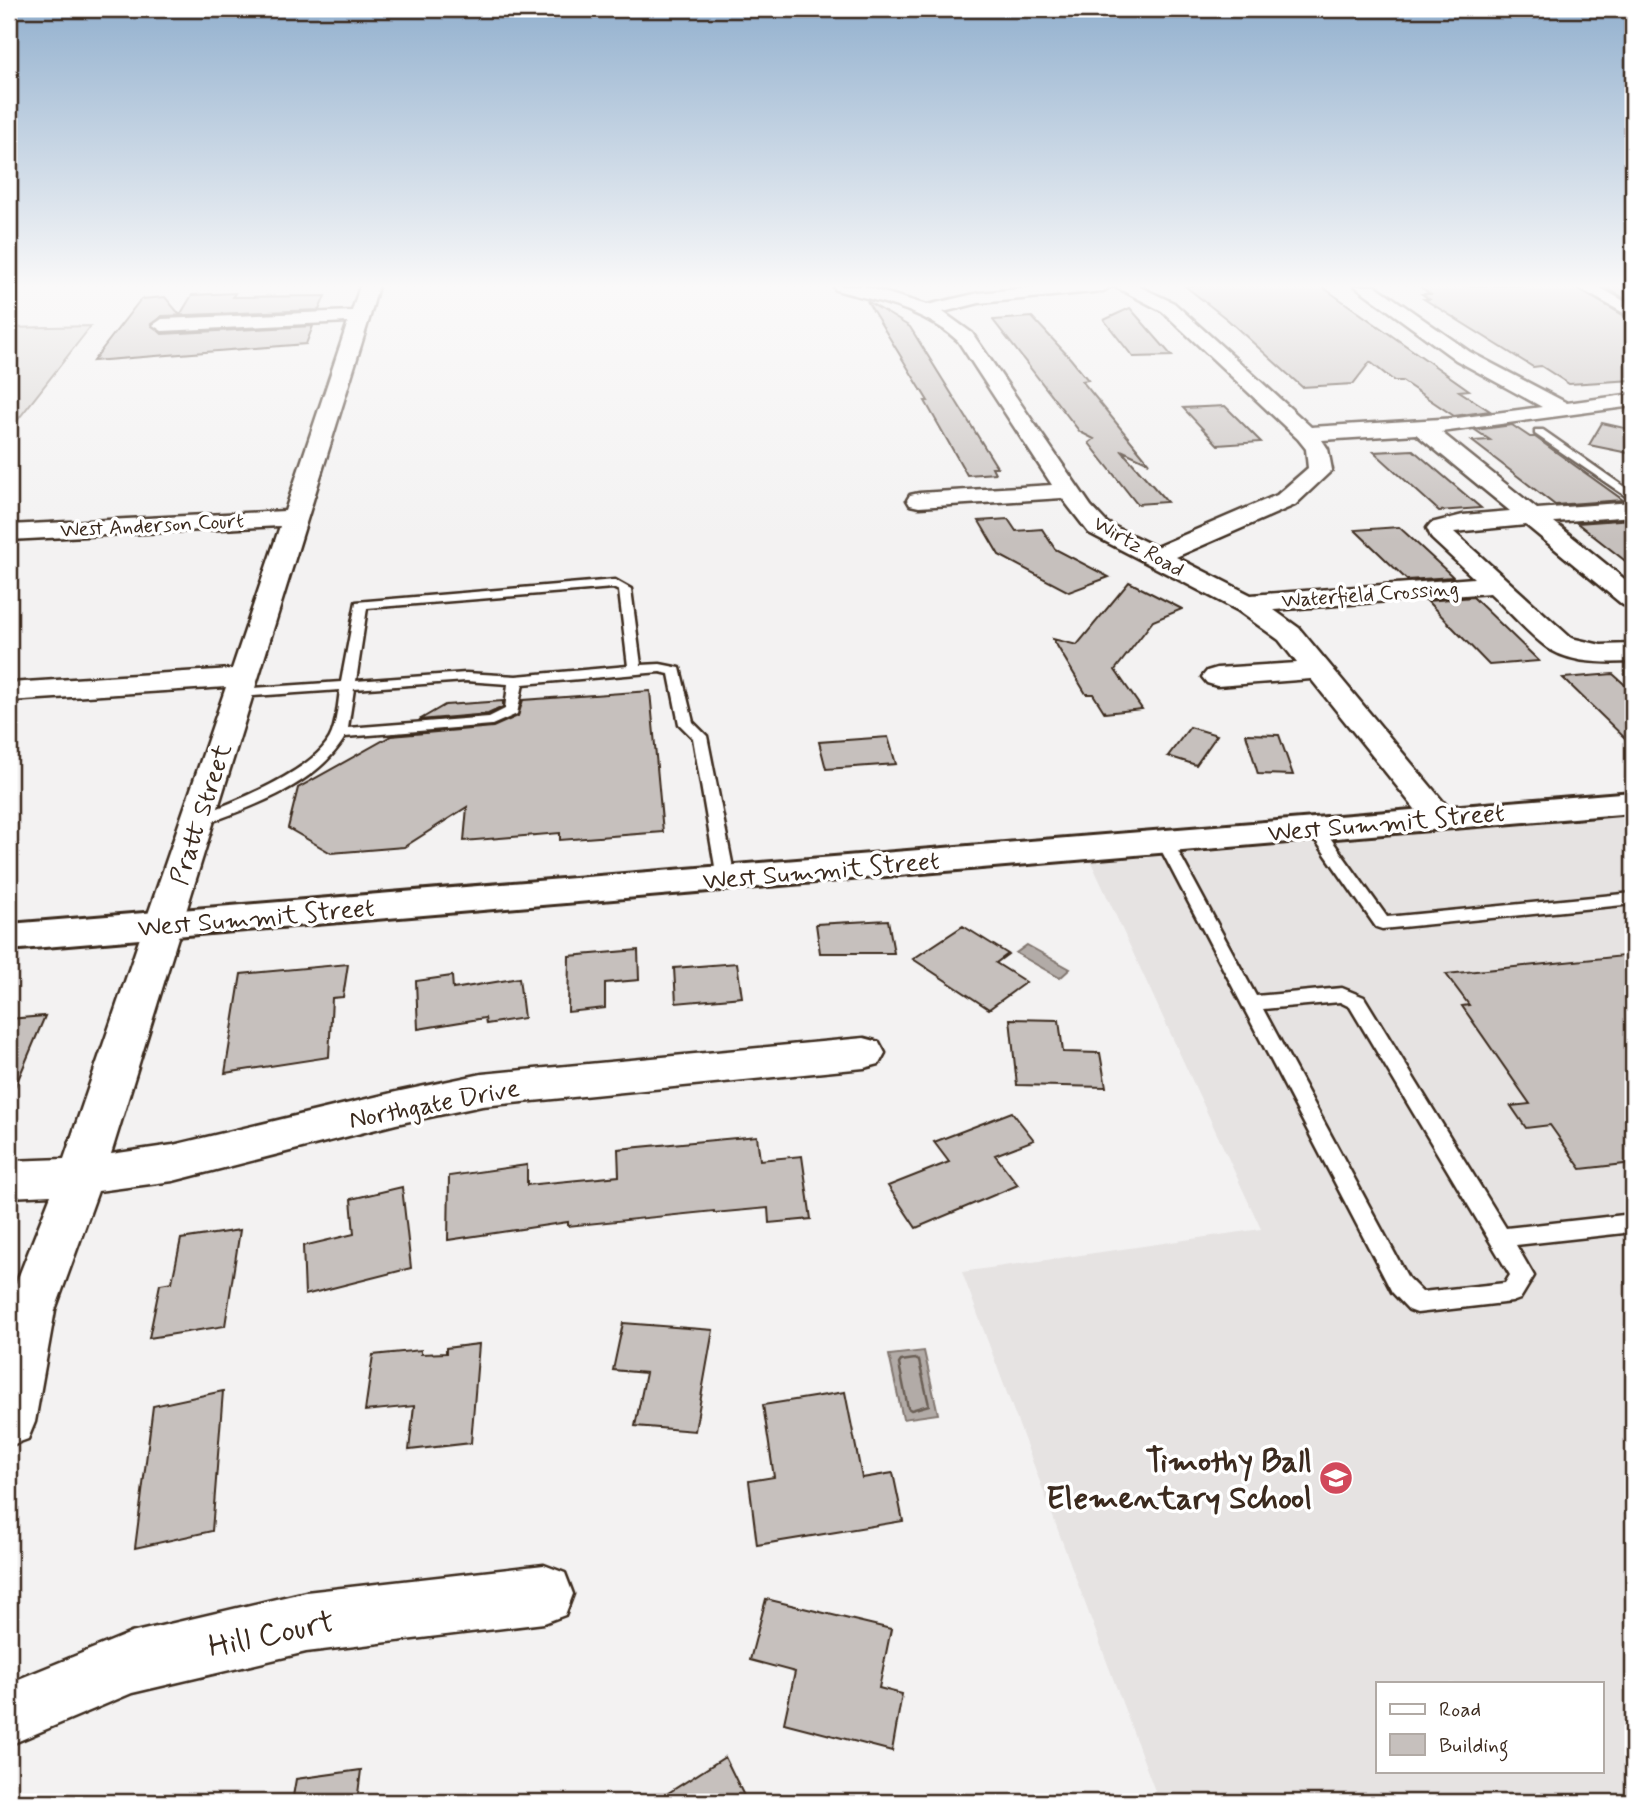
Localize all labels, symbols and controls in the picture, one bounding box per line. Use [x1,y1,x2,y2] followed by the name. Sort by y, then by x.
[59,507,245,545] street label: West Anderson Court
[1088,510,1189,584] street label: Wirtz Road
[1281,575,1460,615] street label: Waterfield Crossing
[163,740,241,890] street label: Pratt Street
[1266,797,1506,851] street label: West Summit Street
[701,845,941,899] street label: West Summit Street
[136,892,376,946] street label: West Summit Street
[346,1072,523,1138] street label: Northgate Drive
[1046,1441,1312,1520] place label: Timothy Ball Elementary School
[1317,1459,1355,1497] school or university icon: Timothy Ball Elementary School
[205,1601,338,1669] street label: Hill Court
[1376,1682,1604,1772] legend
[1439,1696,1481,1724] text: Road
[1439,1732,1509,1762] text: Building

